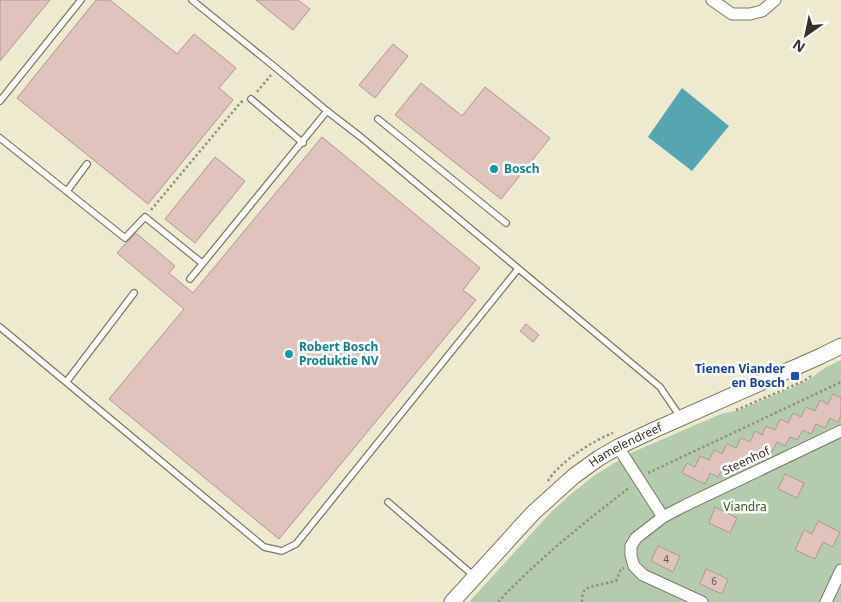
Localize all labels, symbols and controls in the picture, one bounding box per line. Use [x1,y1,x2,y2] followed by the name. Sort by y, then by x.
[781,10,831,60] north arrow
[789,35,809,57] text: N
[504,160,540,177] place label: Bosch
[488,163,500,175] marker: Bosch
[299,338,379,369] place label: Robert Bosch Produktie NV
[283,348,295,360] marker: Robert Bosch Produktie NV
[695,360,786,391] place label: Tienen Viander en Bosch
[789,370,801,382] marker: Tienen Viander en Bosch
[585,418,666,471] street label: Hamelendreef
[719,442,773,479] street label: Steenhof
[723,498,767,515] park label: Viandra
[663,552,669,566] house number: 4
[711,574,717,588] house number: 6

